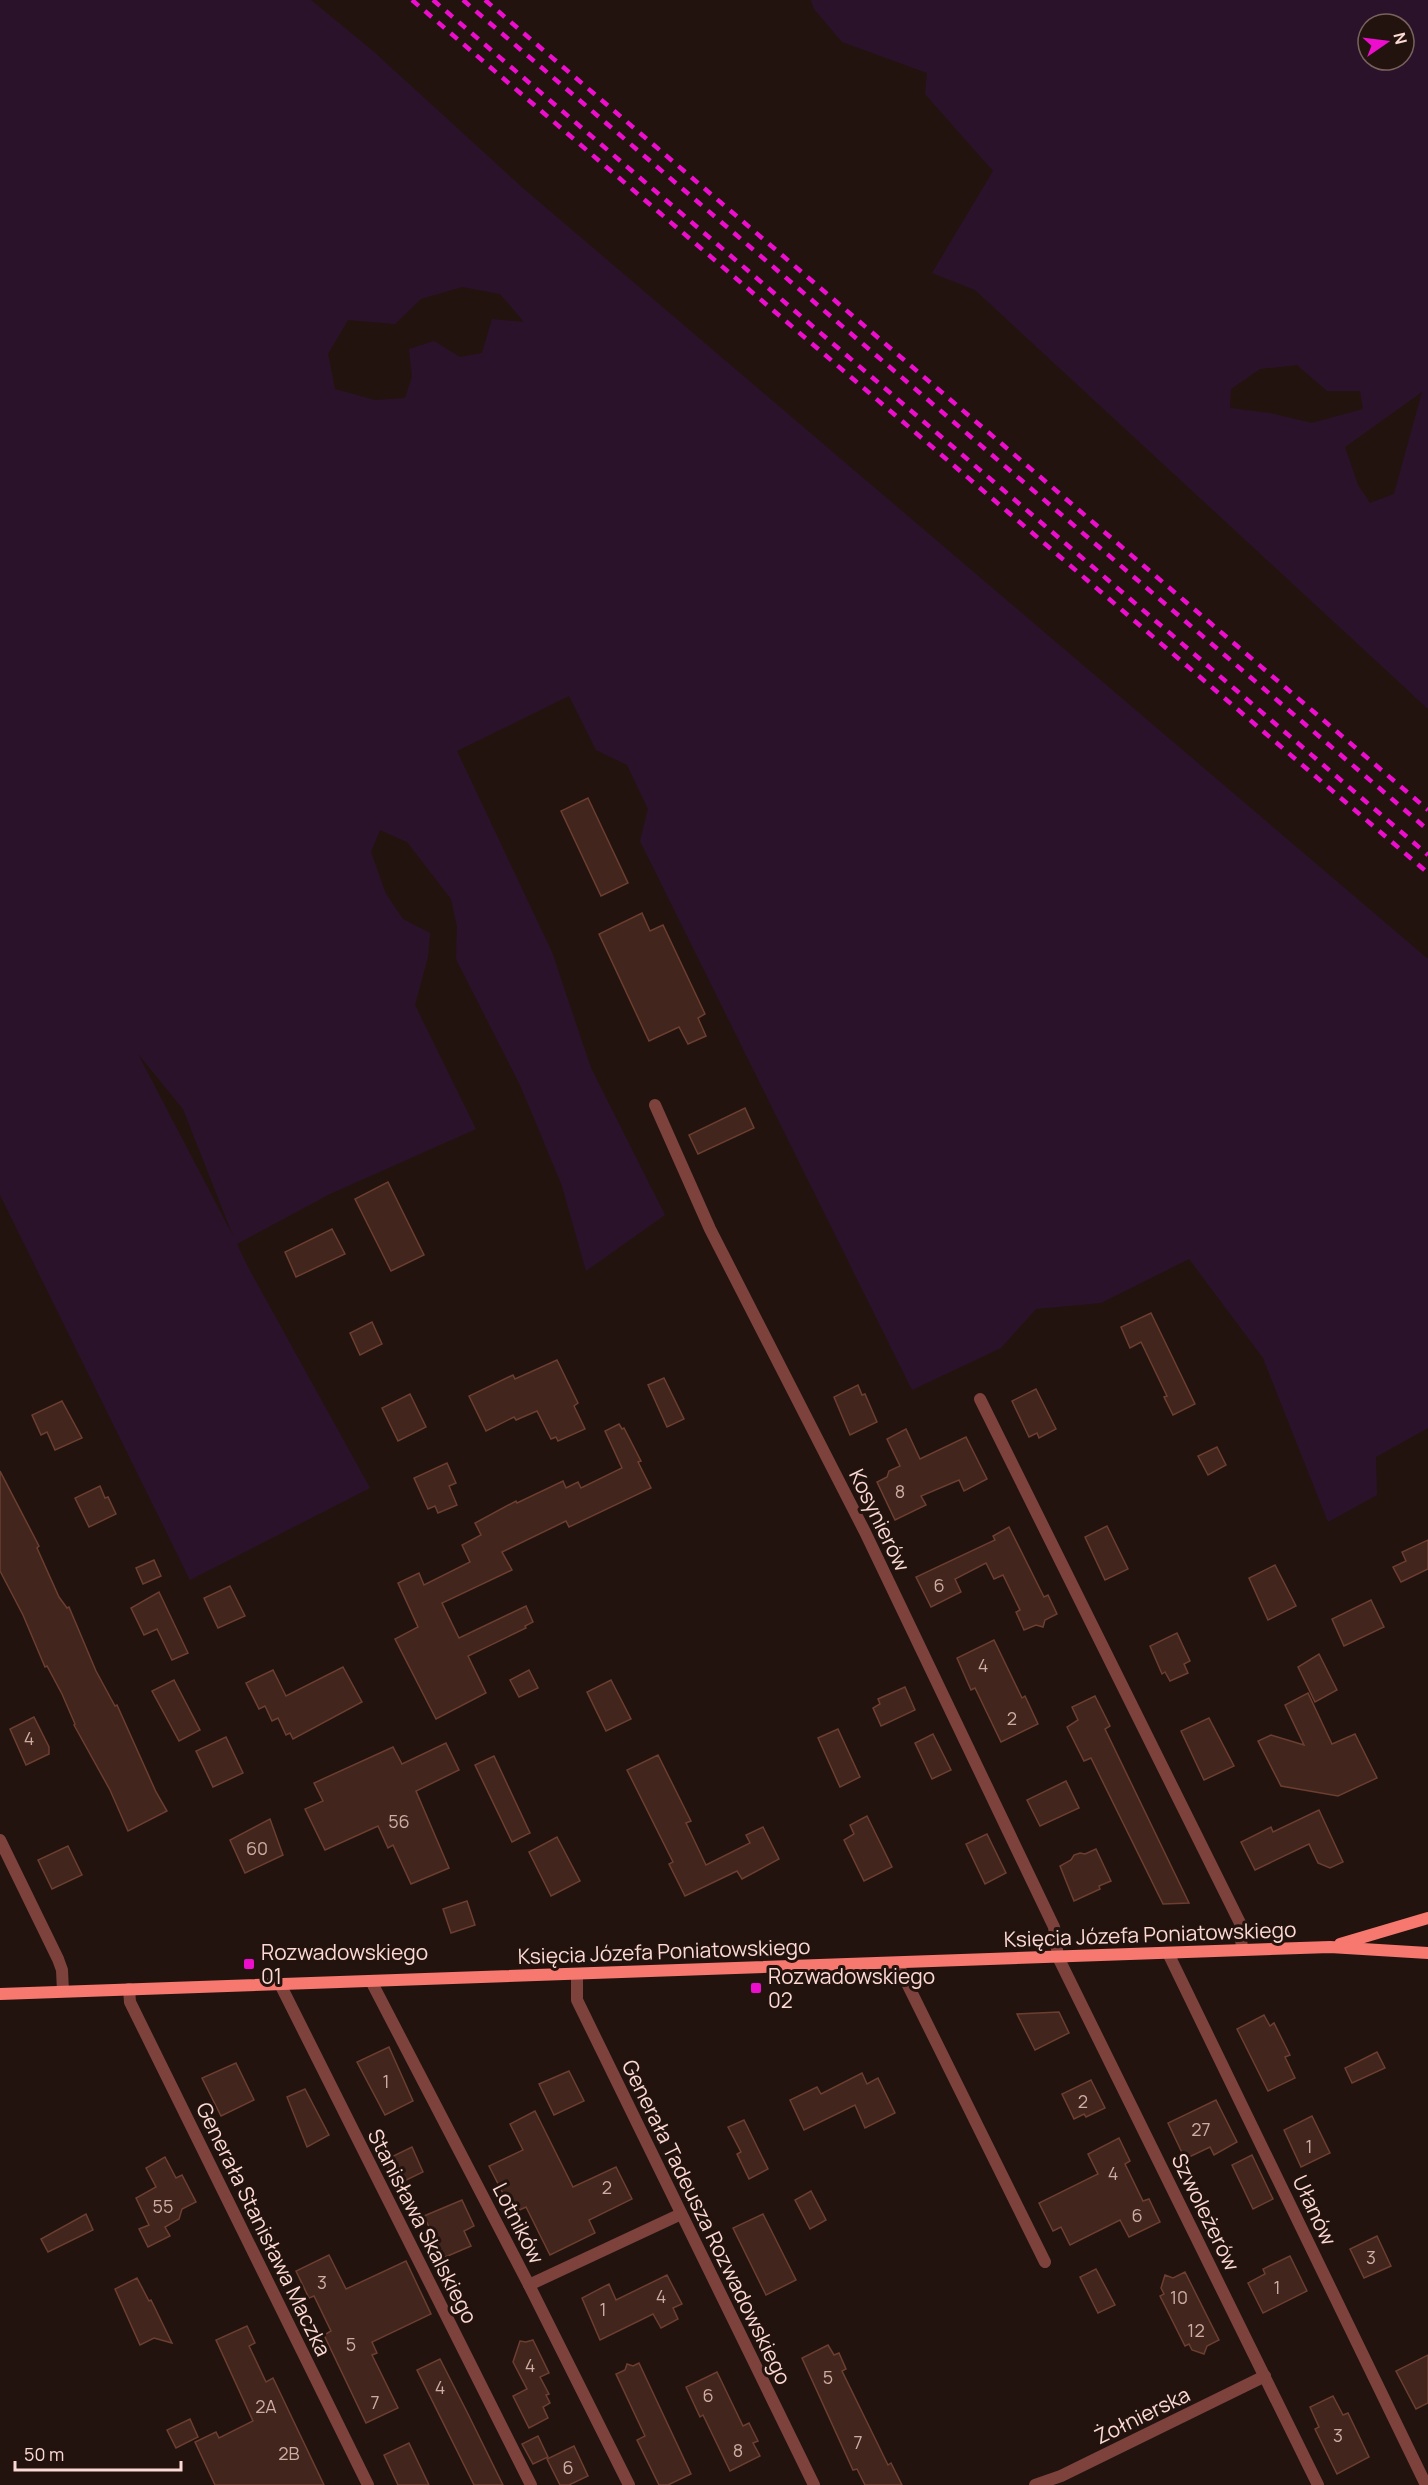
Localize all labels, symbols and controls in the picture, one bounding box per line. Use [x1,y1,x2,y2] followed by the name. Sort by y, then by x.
[1356,12,1416,72] north arrow
[1388,30,1413,47] text: N
[843,1464,917,1576] street label: Kosynierów
[895,1479,905,1503] house number: 8
[933,1573,945,1597] house number: 6
[978,1653,988,1677] house number: 4
[1007,1706,1017,1730] house number: 2
[24,1726,34,1750] house number: 4
[388,1809,410,1833] house number: 56
[246,1836,268,1860] house number: 60
[1003,1915,1297,1953] street label: Księcia Józefa Poniatowskiego
[517,1932,811,1970] street label: Księcia Józefa Poniatowskiego
[261,1938,428,1990] place label: Rozwadowskiego 01
[242,1957,256,1971] marker: Rozwadowskiego 01
[768,1962,935,2014] place label: Rozwadowskiego 02
[749,1981,763,1995] marker: Rozwadowskiego 02
[616,2055,798,2389] street label: Generała Tadeusza Rozwadowskiego
[382,2069,390,2093] house number: 1
[1078,2089,1088,2113] house number: 2
[190,2097,338,2361] street label: Generała Stanisława Maczka
[1191,2117,1211,2141] house number: 27
[362,2124,484,2328] street label: Stanisława Skalskiego
[1305,2134,1313,2158] house number: 1
[1165,2149,1247,2275] street label: Szwoleżerów
[1108,2161,1118,2185] house number: 4
[1287,2170,1343,2250] street label: Ułanów
[602,2175,612,2199] house number: 2
[487,2178,551,2268] street label: Lotników
[153,2194,173,2218] house number: 55
[1131,2203,1143,2227] house number: 6
[1366,2245,1376,2269] house number: 3
[317,2270,327,2294] house number: 3
[1273,2275,1281,2299] house number: 1
[656,2284,666,2308] house number: 4
[1170,2285,1188,2309] house number: 10
[599,2297,607,2321] house number: 1
[1187,2318,1205,2342] house number: 12
[346,2332,356,2356] house number: 5
[525,2353,535,2377] house number: 4
[823,2365,833,2389] house number: 5
[435,2375,445,2399] house number: 4
[1090,2380,1194,2450] street label: Żołnierska
[702,2383,714,2407] house number: 6
[370,2390,380,2414] house number: 7
[255,2394,277,2418] house number: 2A
[1333,2423,1343,2447] house number: 3
[853,2430,863,2454] house number: 7
[15,2434,182,2472] scale bar
[733,2438,743,2462] house number: 8
[278,2441,300,2465] house number: 2B
[24,2442,64,2466] text: 50 m
[562,2455,574,2479] house number: 6

